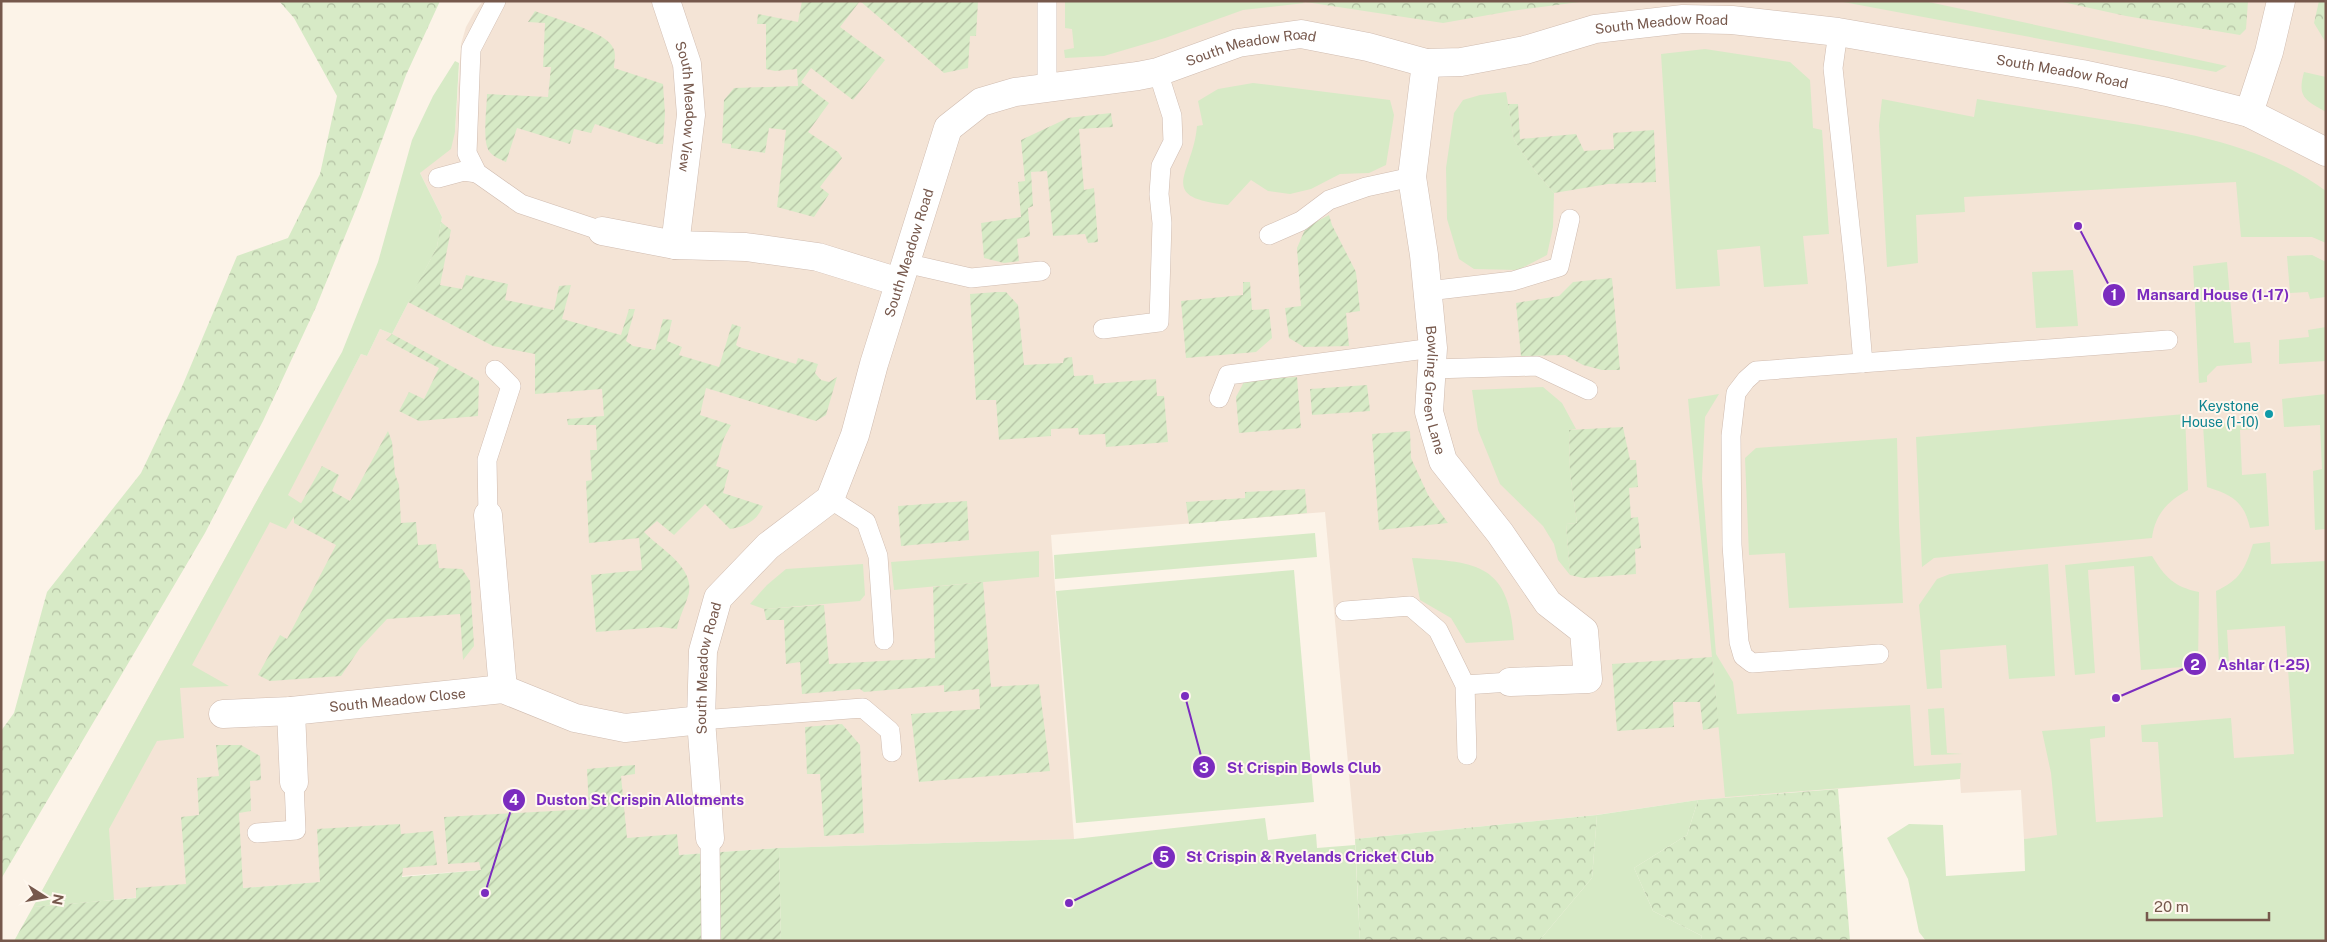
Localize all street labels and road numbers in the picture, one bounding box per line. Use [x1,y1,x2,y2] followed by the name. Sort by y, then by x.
[1594,11,1728,37] street label: South Meadow Road
[1184,26,1318,69] street label: South Meadow Road
[672,39,699,173] street label: South Meadow View
[1995,51,2130,92] street label: South Meadow Road
[881,187,936,319] street label: South Meadow Road
[1421,325,1449,457] street label: Bowling Green Lane
[693,600,724,735] street label: South Meadow Road
[328,685,466,715] street label: South Meadow Close

